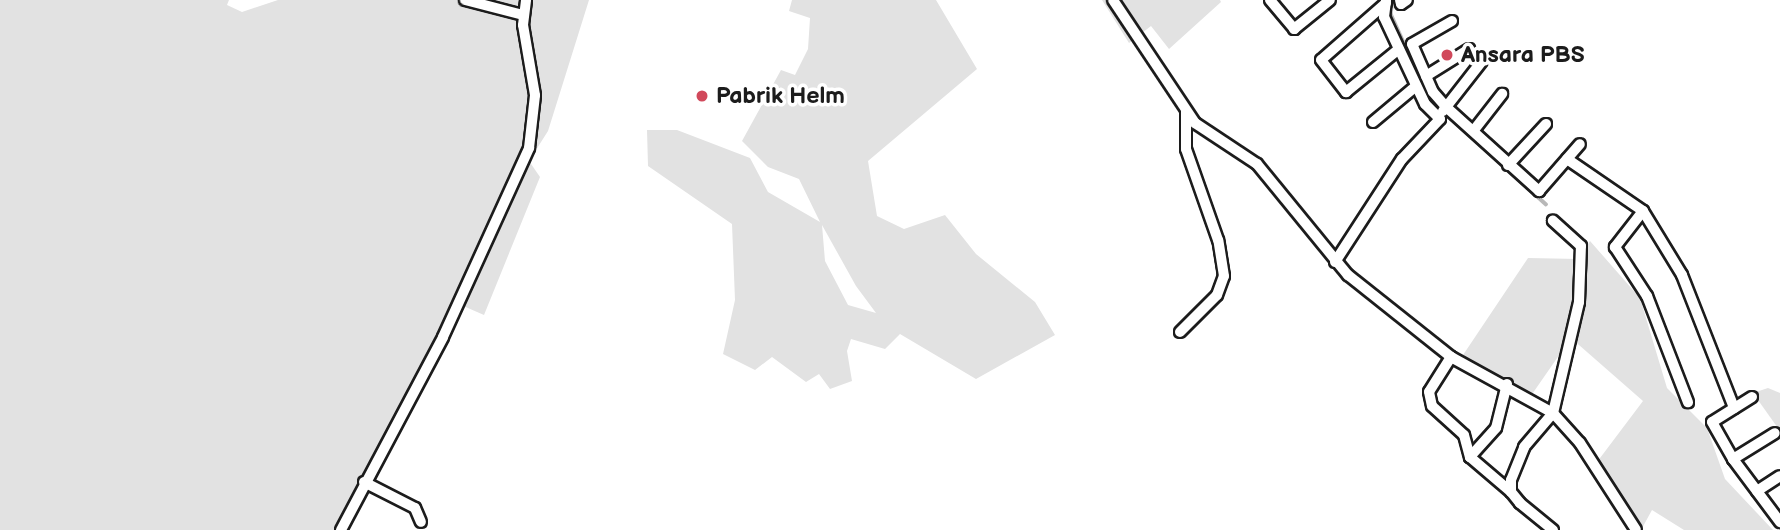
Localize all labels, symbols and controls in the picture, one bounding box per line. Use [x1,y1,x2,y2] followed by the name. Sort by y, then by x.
[1461,41,1585,69] place label: Ansara PBS
[1439,47,1455,63] marker: Ansara PBS
[716,82,845,110] place label: Pabrik Helm
[694,88,710,104] marker: Pabrik Helm

